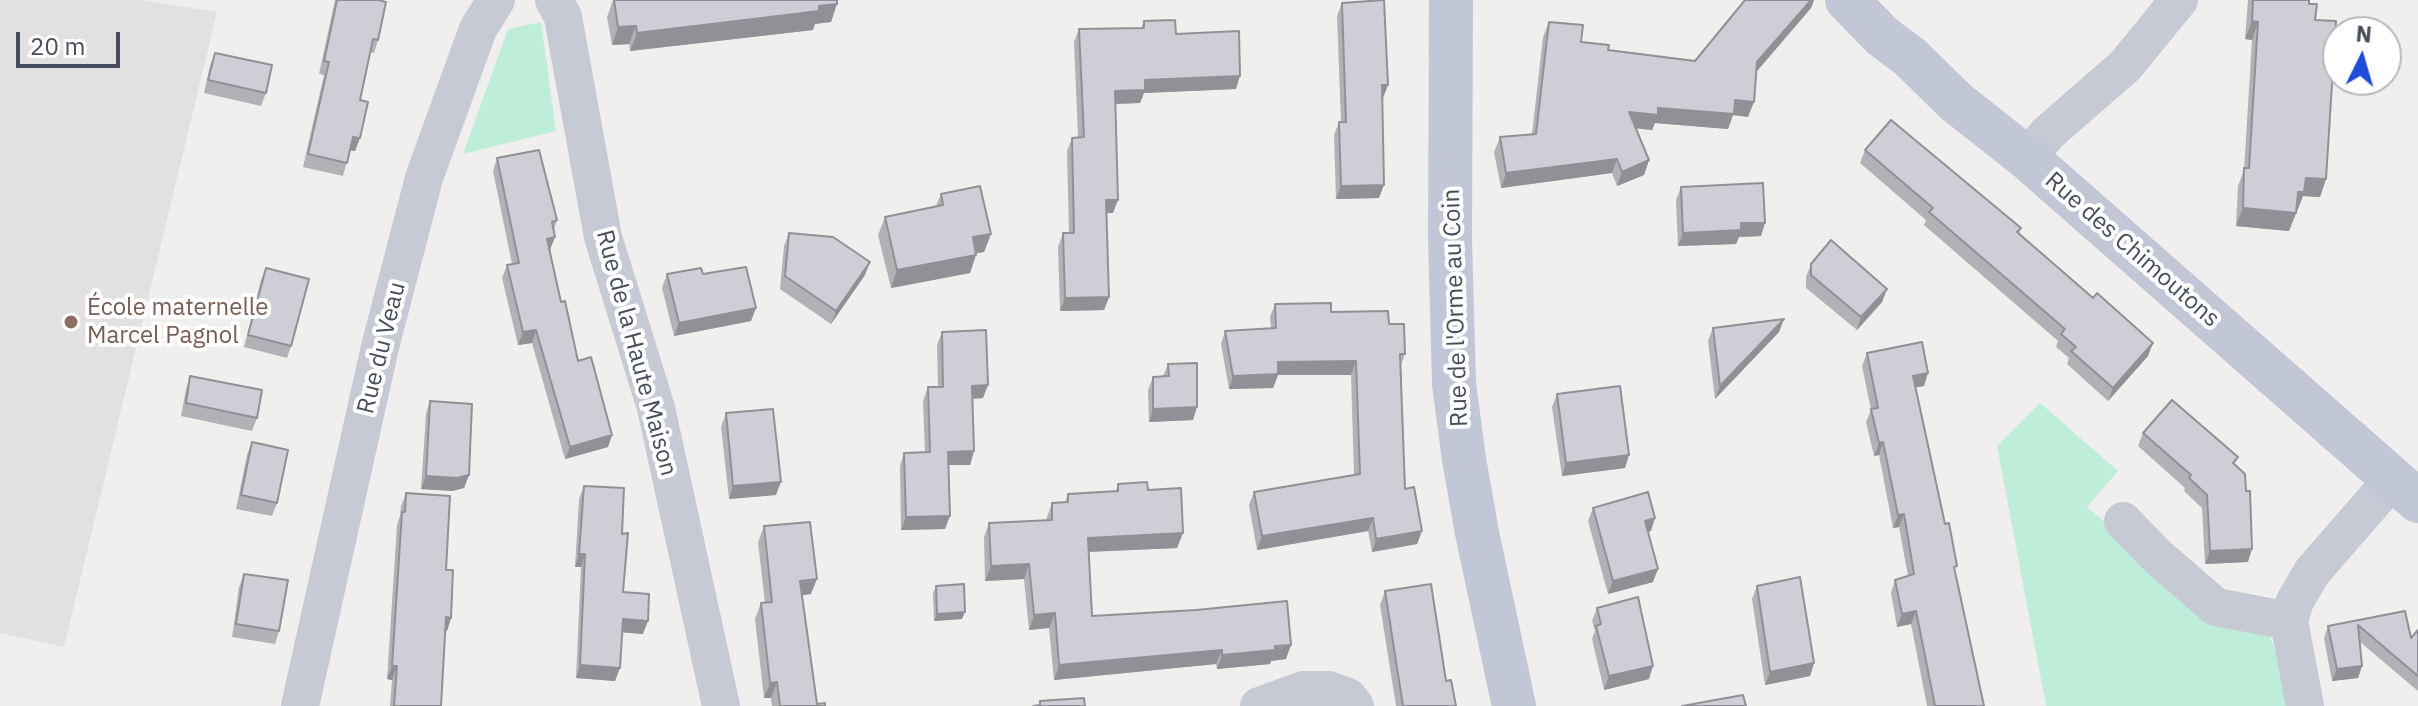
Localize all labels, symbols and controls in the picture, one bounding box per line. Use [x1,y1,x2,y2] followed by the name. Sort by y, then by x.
[20,16,124,66] scale bar
[2322,16,2402,96] north arrow
[2355,18,2373,49] text: N
[30,30,85,62] text: 20 m
[2039,166,2225,334] street label: Rue des Chimoutons
[1437,188,1475,428] street label: Rue de l'Orme au Coin
[589,227,683,479] street label: Rue de la Haute Maison
[352,279,412,417] street label: Rue du Veau
[87,294,268,350] place label: École maternelle Marcel Pagnol
[62,313,80,331] marker: École maternelle Marcel Pagnol

